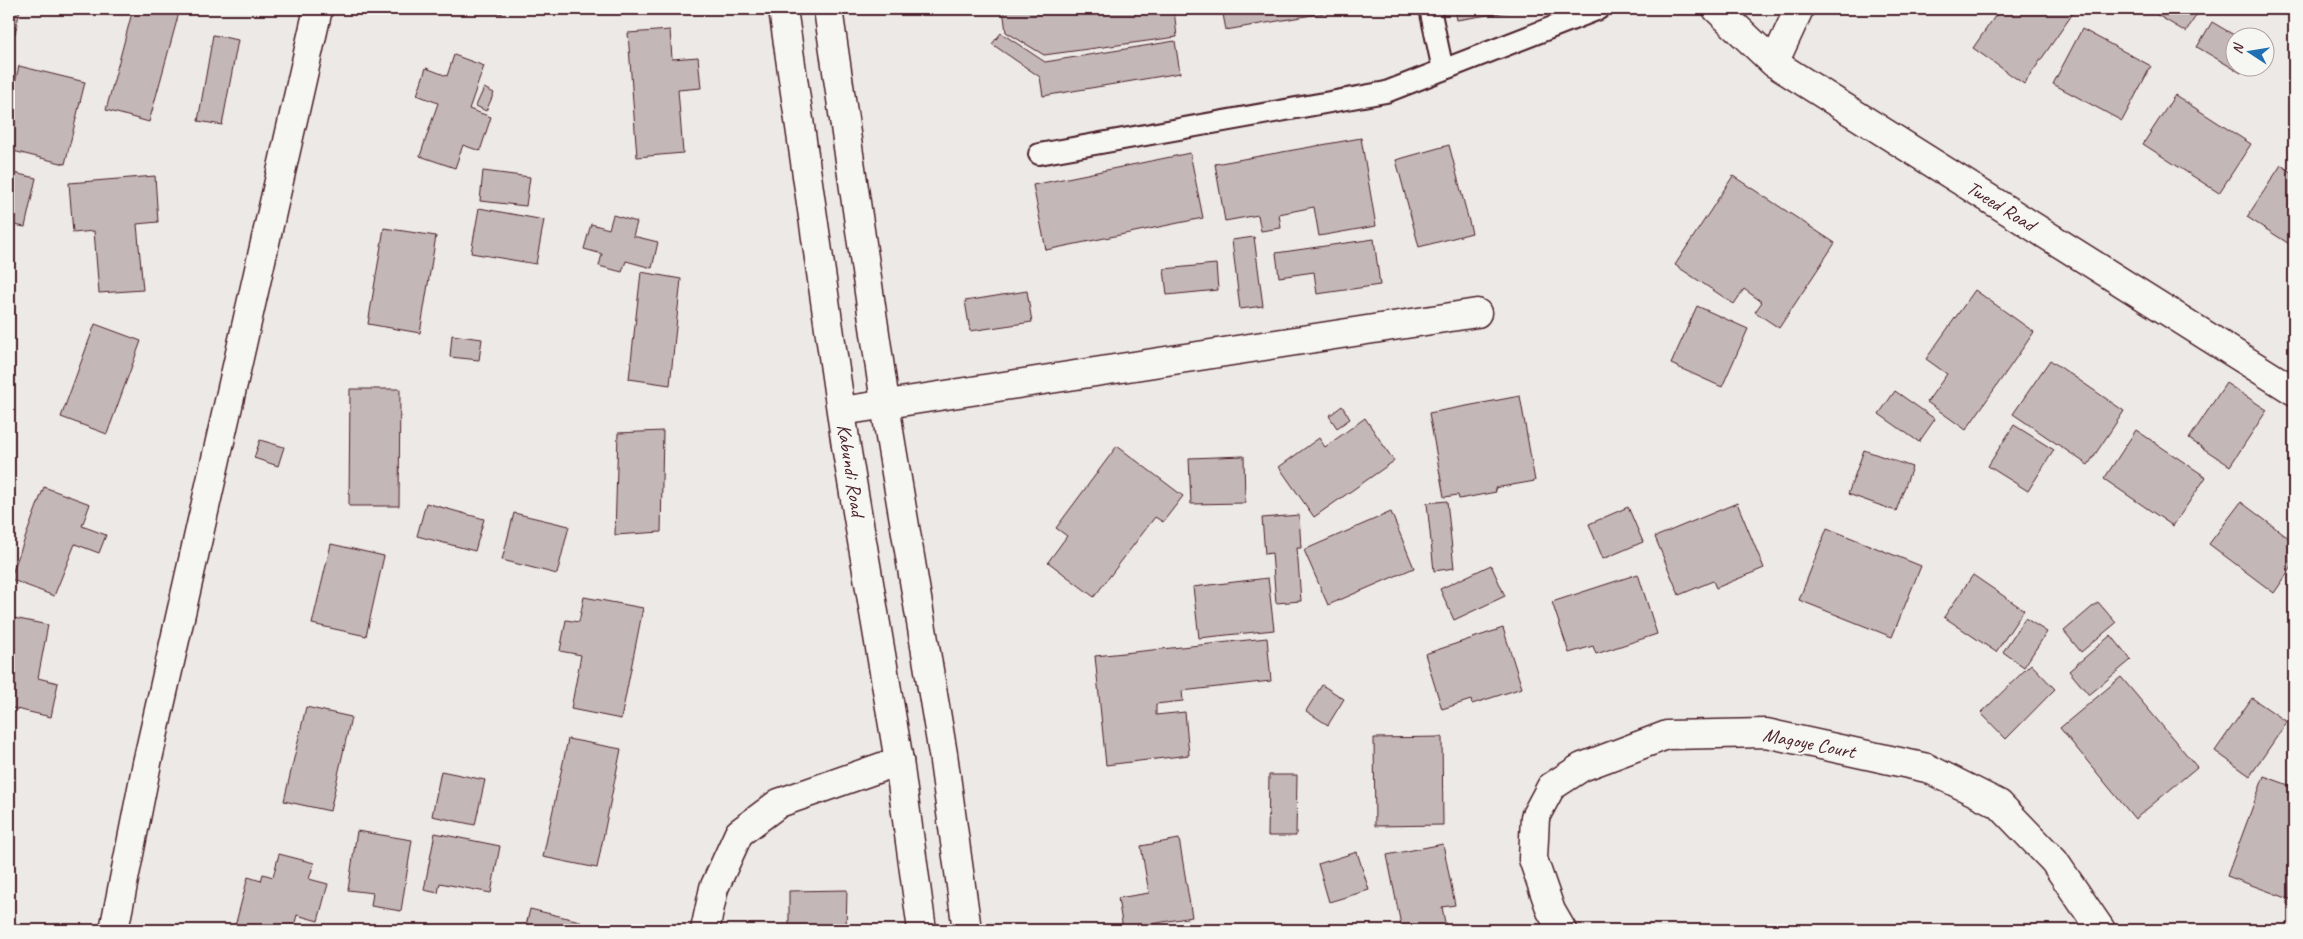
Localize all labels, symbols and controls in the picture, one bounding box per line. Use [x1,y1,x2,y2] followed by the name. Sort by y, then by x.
[2226,28,2276,78] north arrow
[2229,41,2247,55] text: N
[1962,175,2043,239] street label: Tweed Road
[831,422,871,521] street label: Kabundi Road
[1761,722,1859,765] street label: Magoye Court

